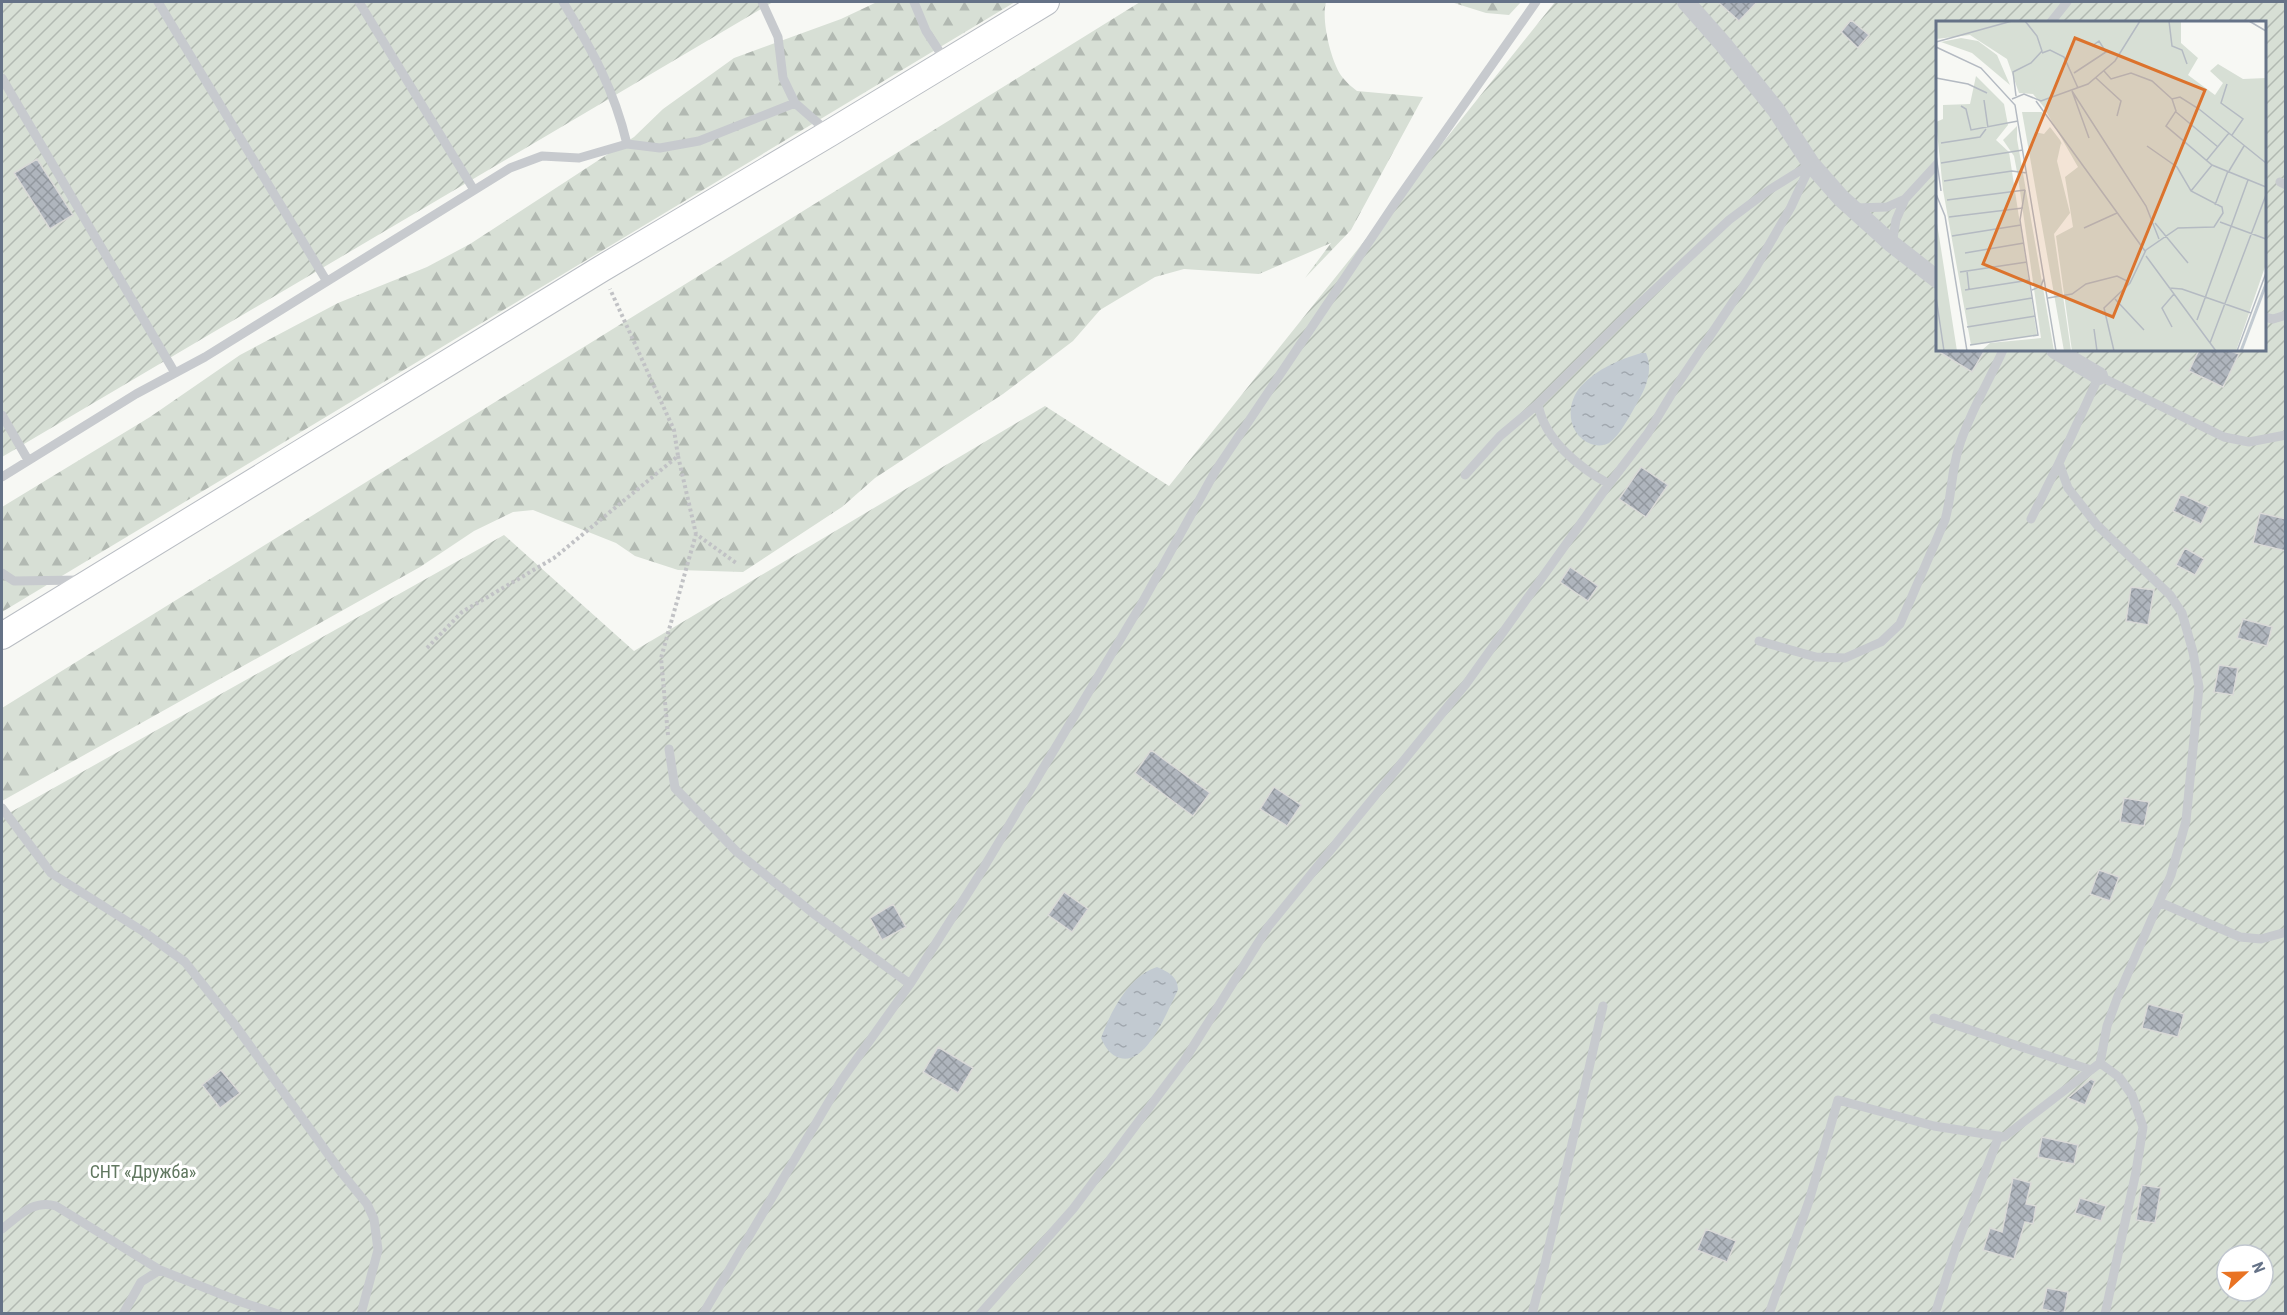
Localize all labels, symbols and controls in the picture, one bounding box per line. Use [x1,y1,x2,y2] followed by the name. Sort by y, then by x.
[1936,21,2266,351] inset map
[90,1161,196,1182] park label: СНТ «Дружба»
[2215,1243,2275,1303] north arrow
[2248,1259,2269,1276] text: N

